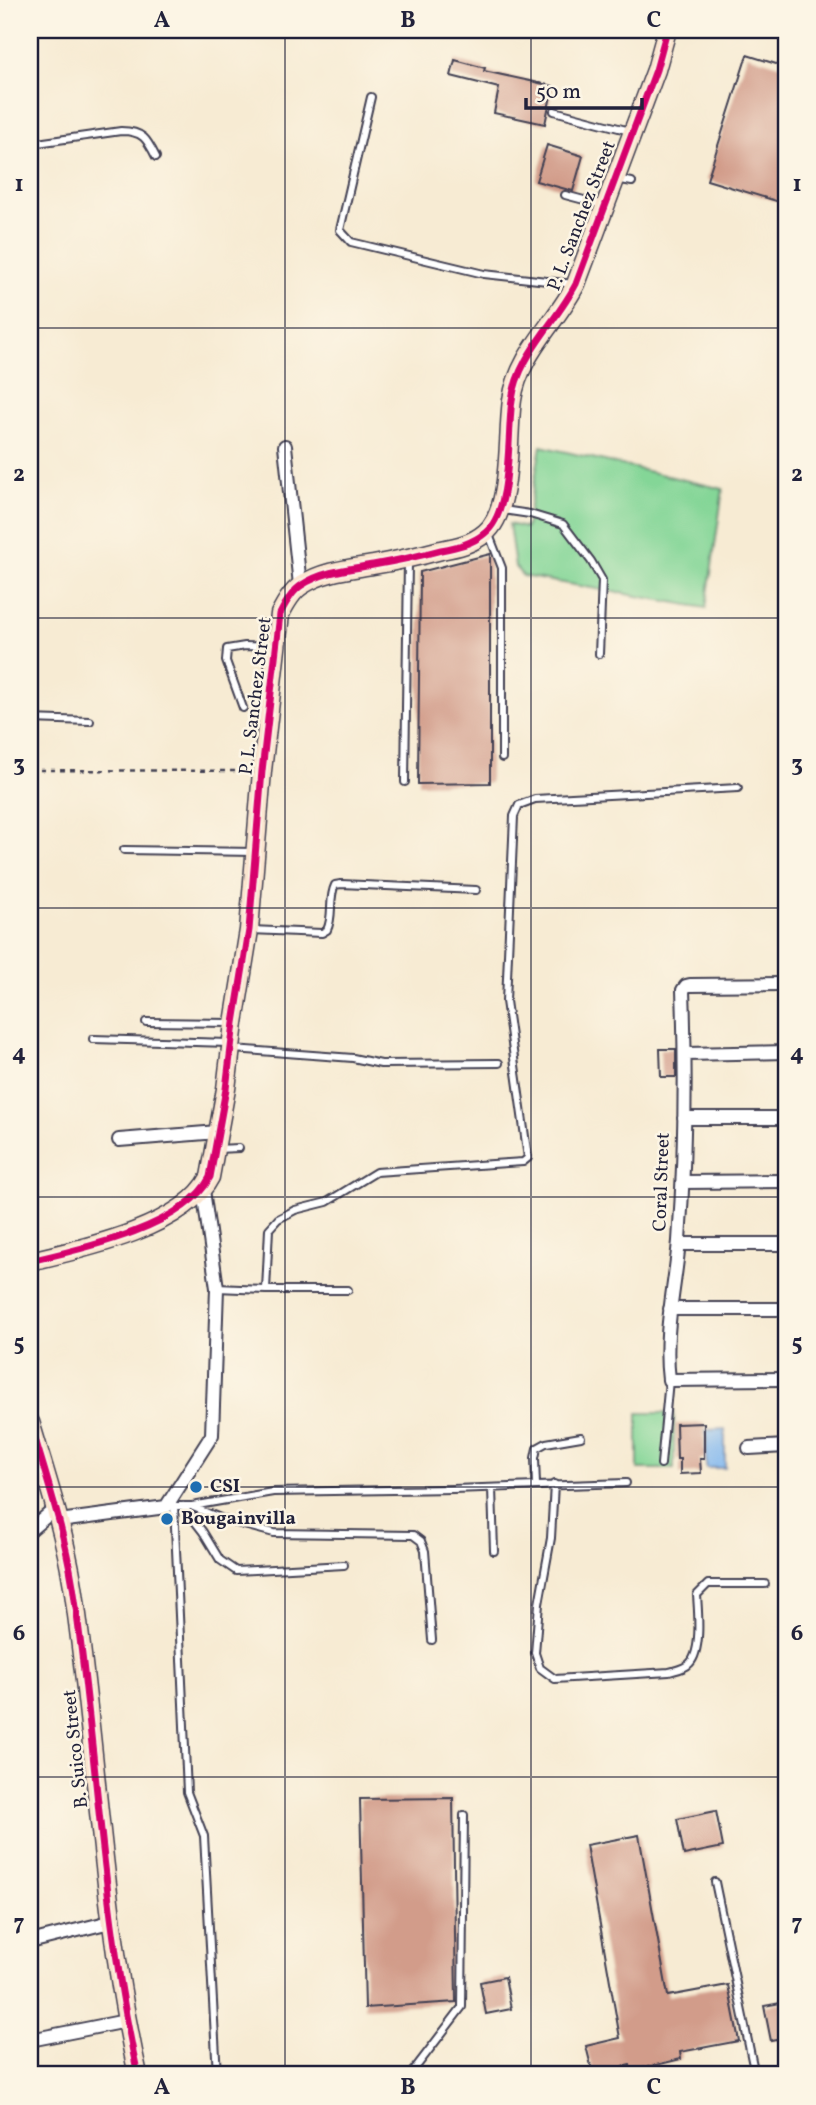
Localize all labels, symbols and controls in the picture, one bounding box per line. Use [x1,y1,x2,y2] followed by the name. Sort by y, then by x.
[154,5,170,37] text: A
[400,5,416,37] text: B
[647,5,661,37] text: C
[526,66,641,110] scale bar
[536,78,581,107] text: 50 m
[541,137,623,295] street label: P. L. Sanchez Street
[14,169,24,201] text: 1
[792,169,802,201] text: 1
[13,459,25,491] text: 2
[791,459,803,491] text: 2
[233,615,279,777] street label: P. L. Sanchez Street
[13,749,25,781] text: 3
[791,749,803,781] text: 3
[12,1038,26,1070] text: 4
[790,1038,804,1070] text: 4
[647,1132,677,1232] street label: Coral Street
[13,1328,25,1360] text: 5
[791,1328,803,1360] text: 5
[210,1474,240,1500] place label: CSI
[188,1479,204,1495] marker: CSI
[181,1506,296,1532] place label: Bougainvilla
[159,1511,175,1527] marker: Bougainvilla
[13,1618,25,1650] text: 6
[791,1618,803,1650] text: 6
[57,1688,95,1810] street label: B. Suico Street
[14,1908,25,1940] text: 7
[792,1908,803,1940] text: 7
[154,2072,170,2104] text: A
[400,2072,416,2104] text: B
[647,2072,661,2104] text: C

